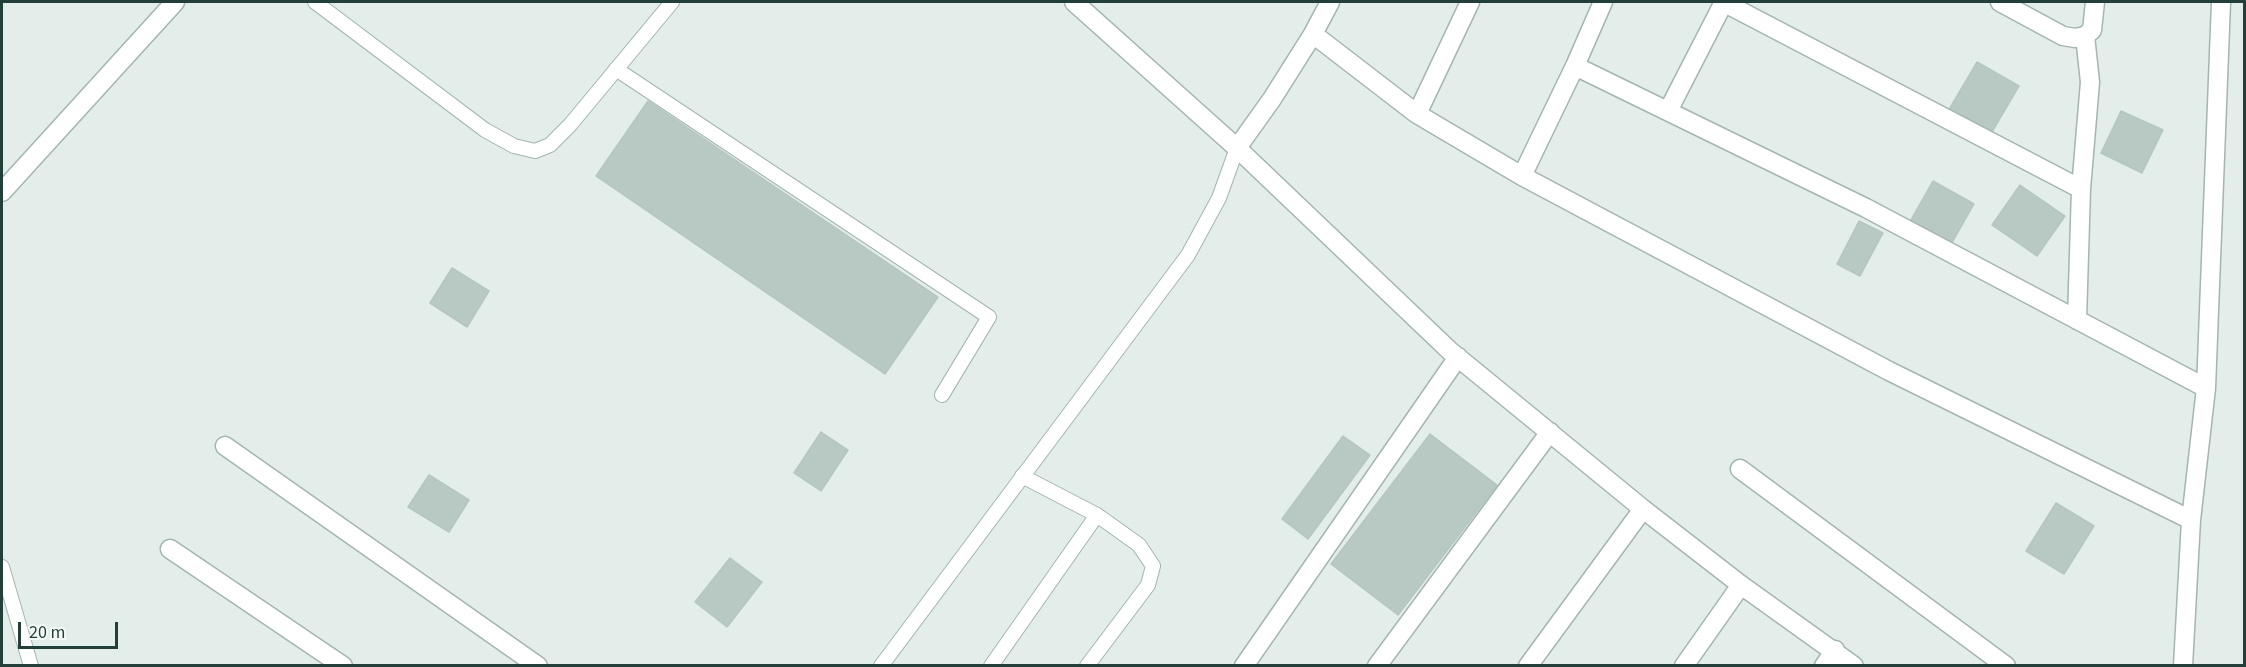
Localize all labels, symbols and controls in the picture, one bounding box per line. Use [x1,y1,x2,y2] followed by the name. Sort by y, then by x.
[21,610,122,648] scale bar
[29,620,65,645] text: 20 m

